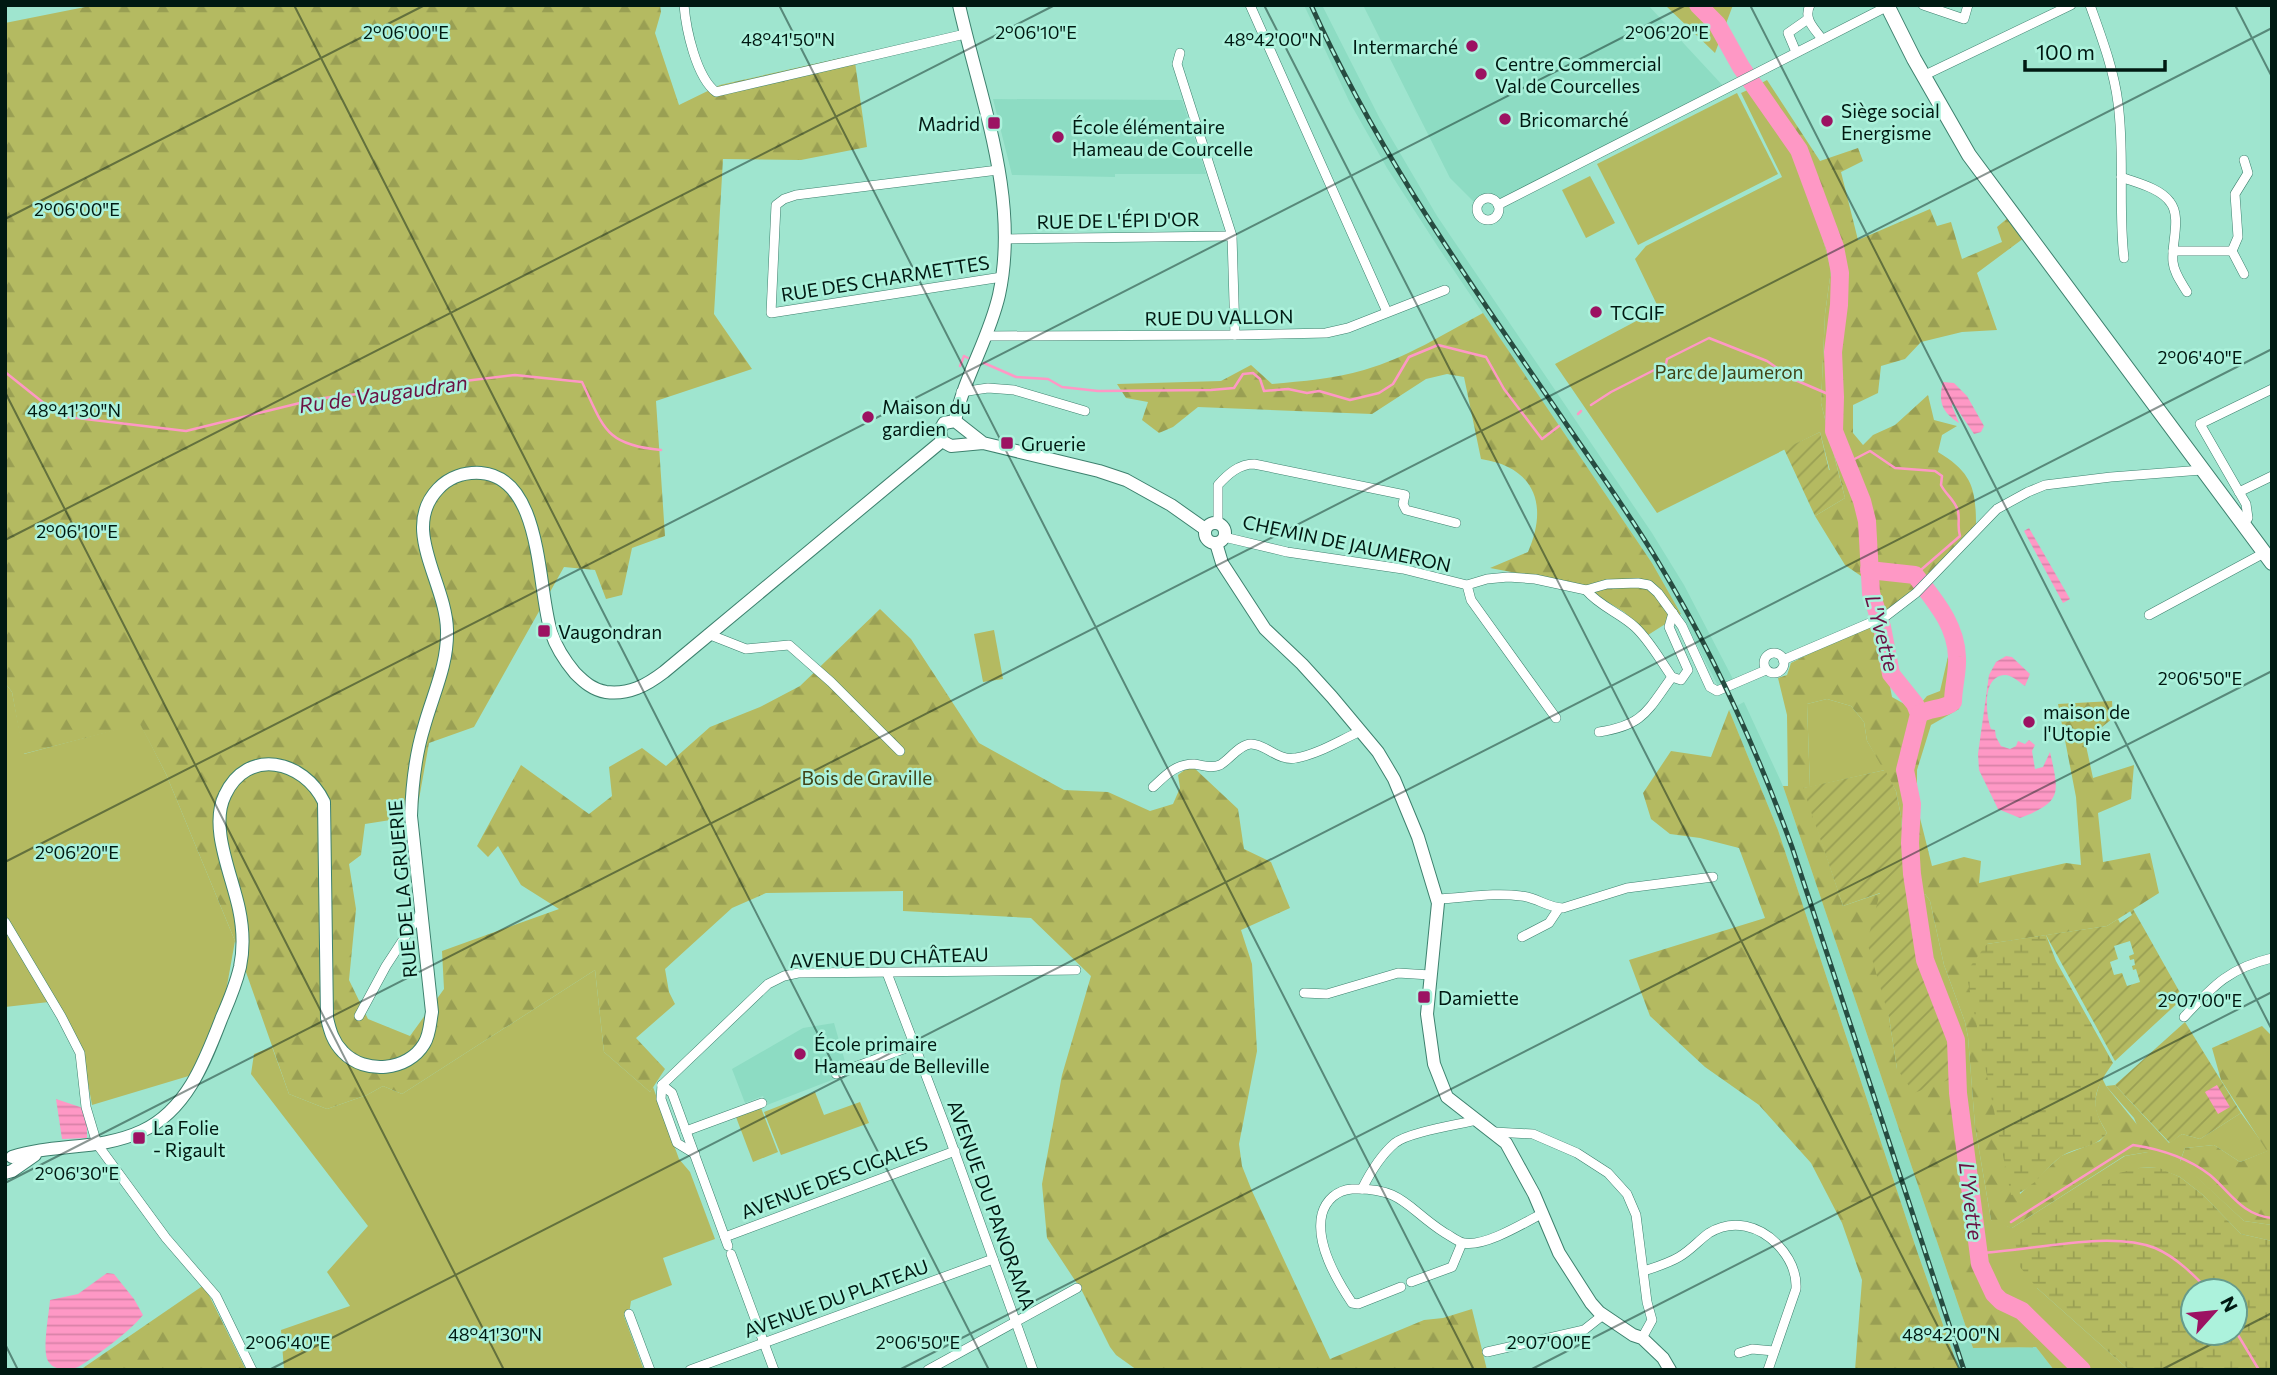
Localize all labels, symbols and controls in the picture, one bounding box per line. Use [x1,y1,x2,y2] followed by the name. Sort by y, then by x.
[363,21,449,43] text: 2°06'00"E
[995,21,1077,43] text: 2°06'10"E
[1625,21,1709,43] text: 2°06'20"E
[741,28,835,50] text: 48°41'50"N
[1224,28,1322,50] text: 48°42'00"N
[2025,28,2165,72] scale bar
[1352,35,1458,58] place label: Intermarché
[1464,38,1480,54] marker: Intermarché
[2036,39,2095,64] text: 100 m
[1495,52,1662,97] place label: Centre Commercial Val de Courcelles
[1473,66,1489,82] marker: Centre Commercial Val de Courcelles
[1841,99,1940,144] place label: Siège social Energisme
[1519,108,1629,131] place label: Bricomarché
[1497,111,1513,127] marker: Bricomarché
[918,112,980,135] place label: Madrid
[1819,113,1835,129] marker: Siège social Energisme
[986,115,1002,131] marker: Madrid
[1072,115,1253,160] place label: École élémentaire Hameau de Courcelle
[1050,129,1066,145] marker: École élémentaire Hameau de Courcelle
[34,198,120,220] text: 2°06'00"E
[1036,207,1200,233] street label: RUE DE L'ÉPI D'OR
[779,250,991,306] street label: RUE DES CHARMETTES
[1610,301,1665,324] place label: TCGIF
[1144,304,1294,330] street label: RUE DU VALLON
[1588,304,1604,320] marker: TCGIF
[2158,346,2242,368] text: 2°06'40"E
[1655,360,1803,383] park label: Parc de Jaumeron
[297,369,469,417] water label: Ru de Vaugaudran
[882,395,971,440] place label: Maison du gardien
[27,399,121,421] text: 48°41'30"N
[860,409,876,425] marker: Maison du gardien
[1021,432,1086,455] place label: Gruerie
[999,435,1015,451] marker: Gruerie
[1241,510,1453,576] street label: CHEMIN DE JAUMERON
[36,520,118,542] text: 2°06'10"E
[1861,592,1905,674] water label: L'Yvette
[558,620,662,643] place label: Vaugondran
[536,623,552,639] marker: Vaugondran
[2158,667,2242,689] text: 2°06'50"E
[2043,700,2130,745] place label: maison de l'Utopie
[2021,714,2037,730] marker: maison de l'Utopie
[802,766,932,789] park label: Bois de Graville
[383,799,421,979] street label: RUE DE LA GRUERIE
[35,841,119,863] text: 2°06'20"E
[789,942,989,972] street label: AVENUE DU CHÂTEAU
[1438,986,1519,1009] place label: Damiette
[1416,989,1432,1005] marker: Damiette
[2158,989,2242,1011] text: 2°07'00"E
[814,1032,990,1077] place label: École primaire Hameau de Belleville
[792,1046,808,1062] marker: École primaire Hameau de Belleville
[943,1097,1041,1313] street label: AVENUE DU PANORAMA
[153,1116,226,1161] place label: La Folie - Rigault
[131,1130,147,1146] marker: La Folie - Rigault
[738,1131,930,1223] street label: AVENUE DES CIGALES
[1955,1161,1989,1241] water label: L'Yvette
[35,1162,119,1184] text: 2°06'30"E
[741,1254,931,1342] street label: AVENUE DU PLATEAU
[2179,1277,2249,1347] north arrow
[2216,1292,2243,1316] text: N
[448,1323,542,1345] text: 48°41'30"N
[1902,1323,2000,1345] text: 48°42'00"N
[246,1331,330,1353] text: 2°06'40"E
[876,1331,960,1353] text: 2°06'50"E
[1507,1331,1591,1353] text: 2°07'00"E

